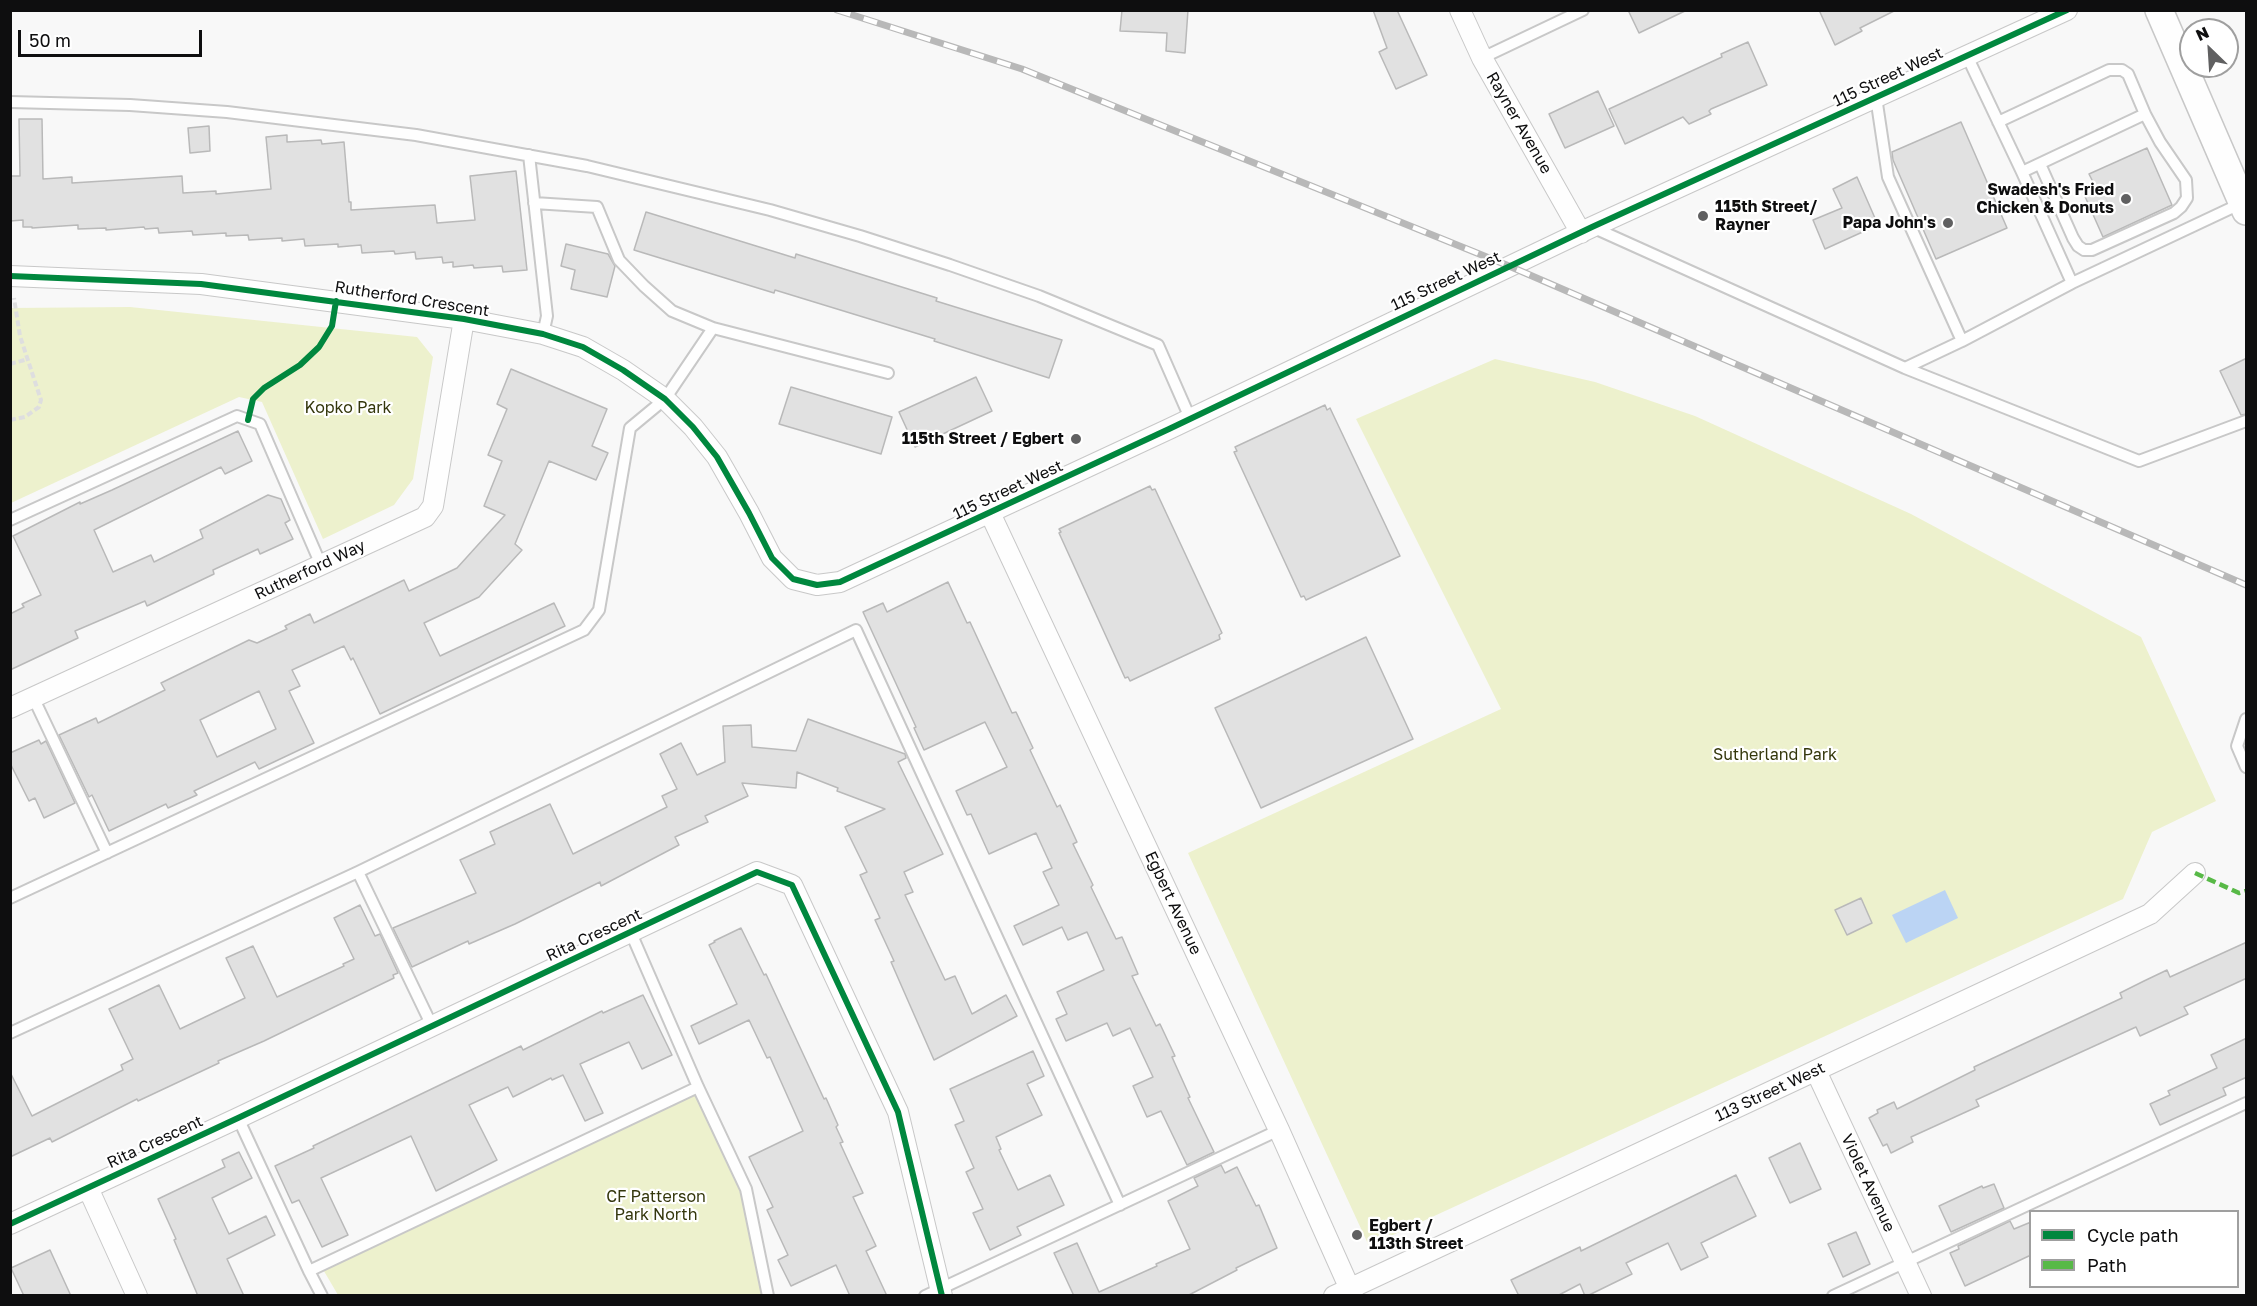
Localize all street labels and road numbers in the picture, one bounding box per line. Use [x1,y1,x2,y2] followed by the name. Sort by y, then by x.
[1830,43,1946,111] street label: 115 Street West
[1482,69,1556,177] street label: Rayner Avenue
[1388,247,1504,315] street label: 115 Street West
[333,277,491,321] street label: Rutherford Crescent
[950,456,1066,524] street label: 115 Street West
[252,536,368,604] street label: Rutherford Way
[1141,848,1205,958] street label: Egbert Avenue
[543,904,645,966] street label: Rita Crescent
[1712,1058,1828,1126] street label: 113 Street West
[104,1111,206,1173] street label: Rita Crescent
[1837,1131,1899,1235] street label: Violet Avenue

